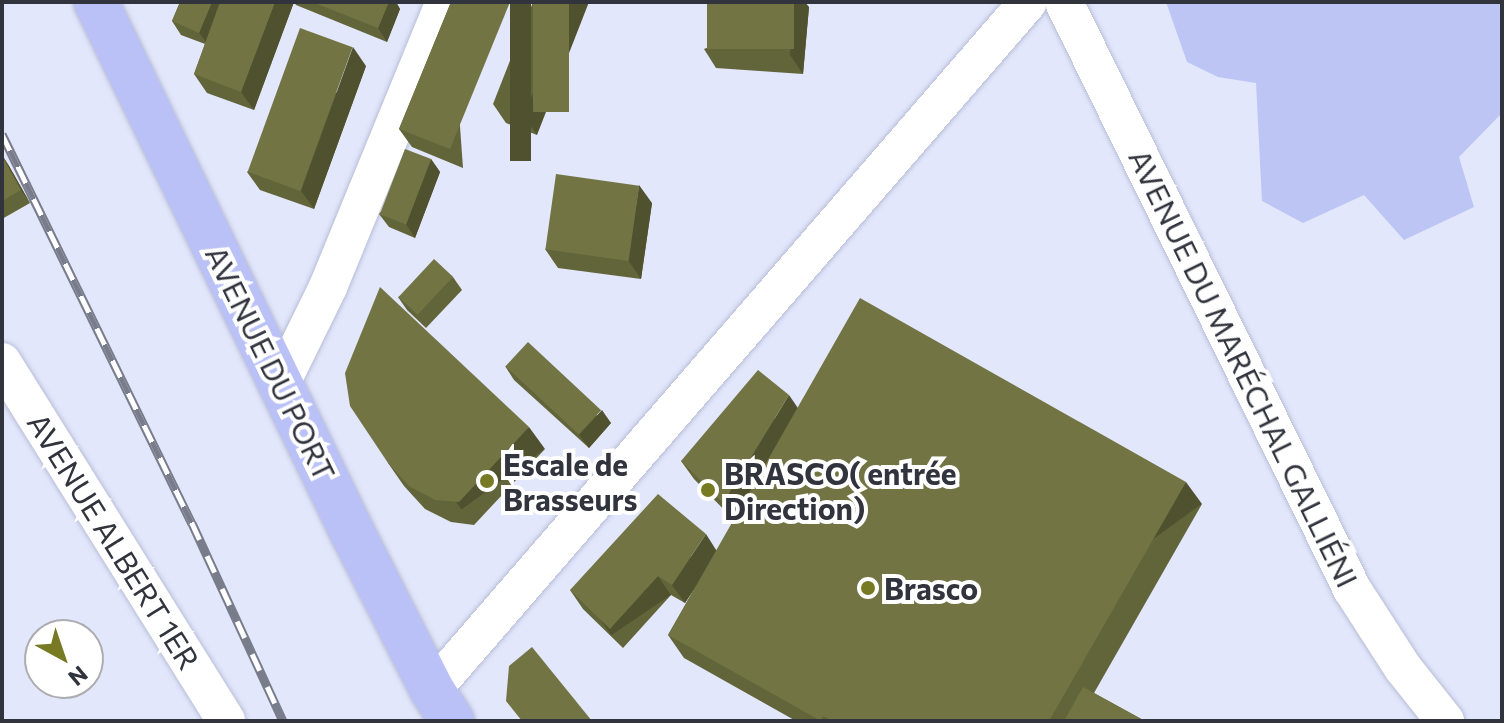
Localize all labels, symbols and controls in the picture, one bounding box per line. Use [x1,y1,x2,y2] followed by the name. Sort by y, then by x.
[1122,143,1366,593] street label: AVENUE DU MARÉCHAL GALLIÉNI
[199,240,343,486] street label: AVENUE DU PORT
[21,406,207,676] street label: AVENUE ALBERT 1ER
[503,446,637,516] place label: Escale de Brasseurs
[724,455,957,526] place label: BRASCO( entrée Direction)
[478,472,496,490] marker: Escale de Brasseurs
[699,481,717,499] marker: BRASCO( entrée Direction)
[884,570,978,606] place label: Brasco
[859,579,877,597] marker: Brasco
[24,619,104,699] north arrow

